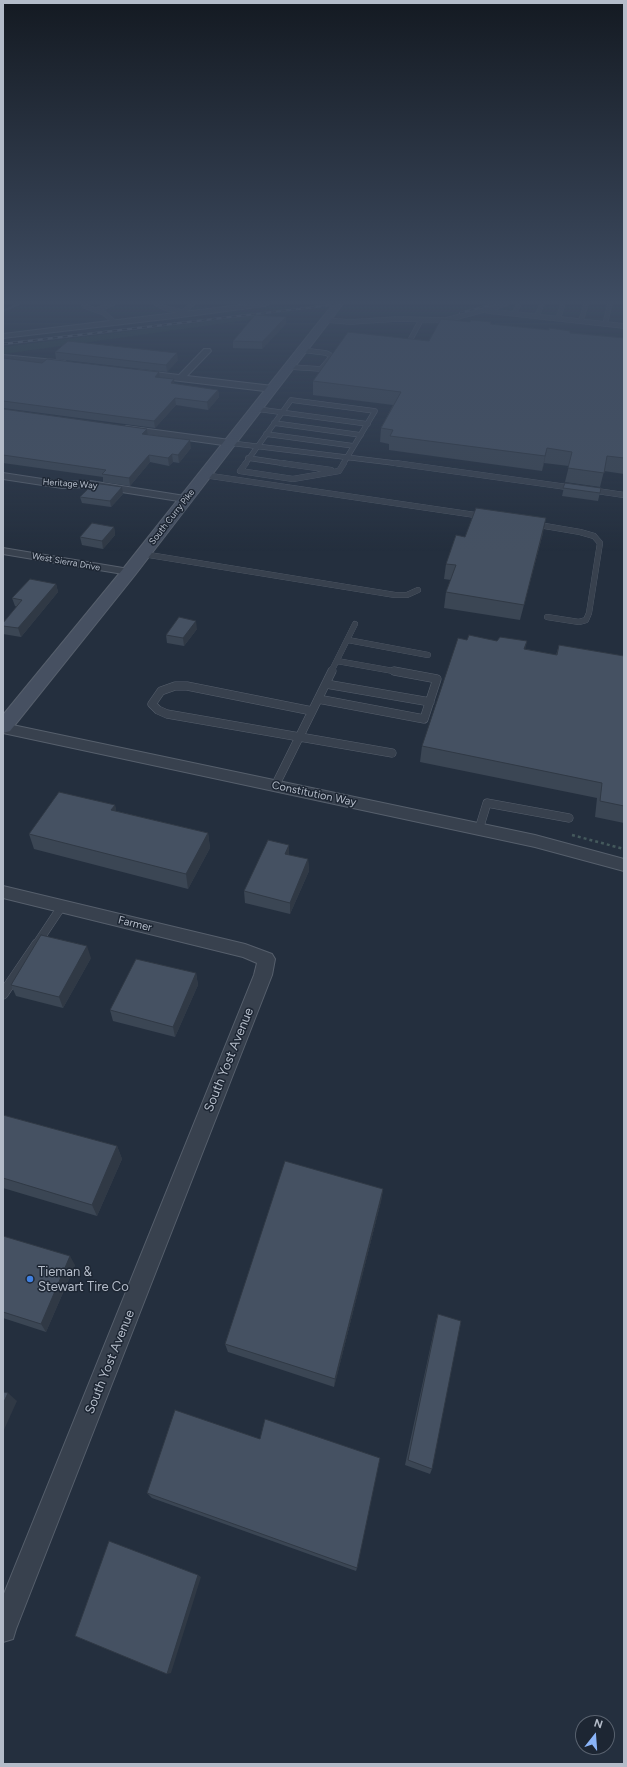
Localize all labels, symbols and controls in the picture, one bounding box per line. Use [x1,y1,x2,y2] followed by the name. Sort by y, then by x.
[42,477,98,491] street label: Heritage Way
[147,487,197,547] street label: South Curry Pike
[31,551,101,573] street label: West Sierra Drive
[271,779,357,809] street label: Constitution Way
[117,913,153,935] street label: Farmer
[201,1006,257,1114] street label: South Yost Avenue
[38,1264,129,1295] place label: Tieman & Stewart Tire Co
[25,1274,35,1284] marker: Tieman & Stewart Tire Co
[82,1308,138,1416] street label: South Yost Avenue
[575,1715,615,1755] north arrow
[592,1717,604,1731] text: N

